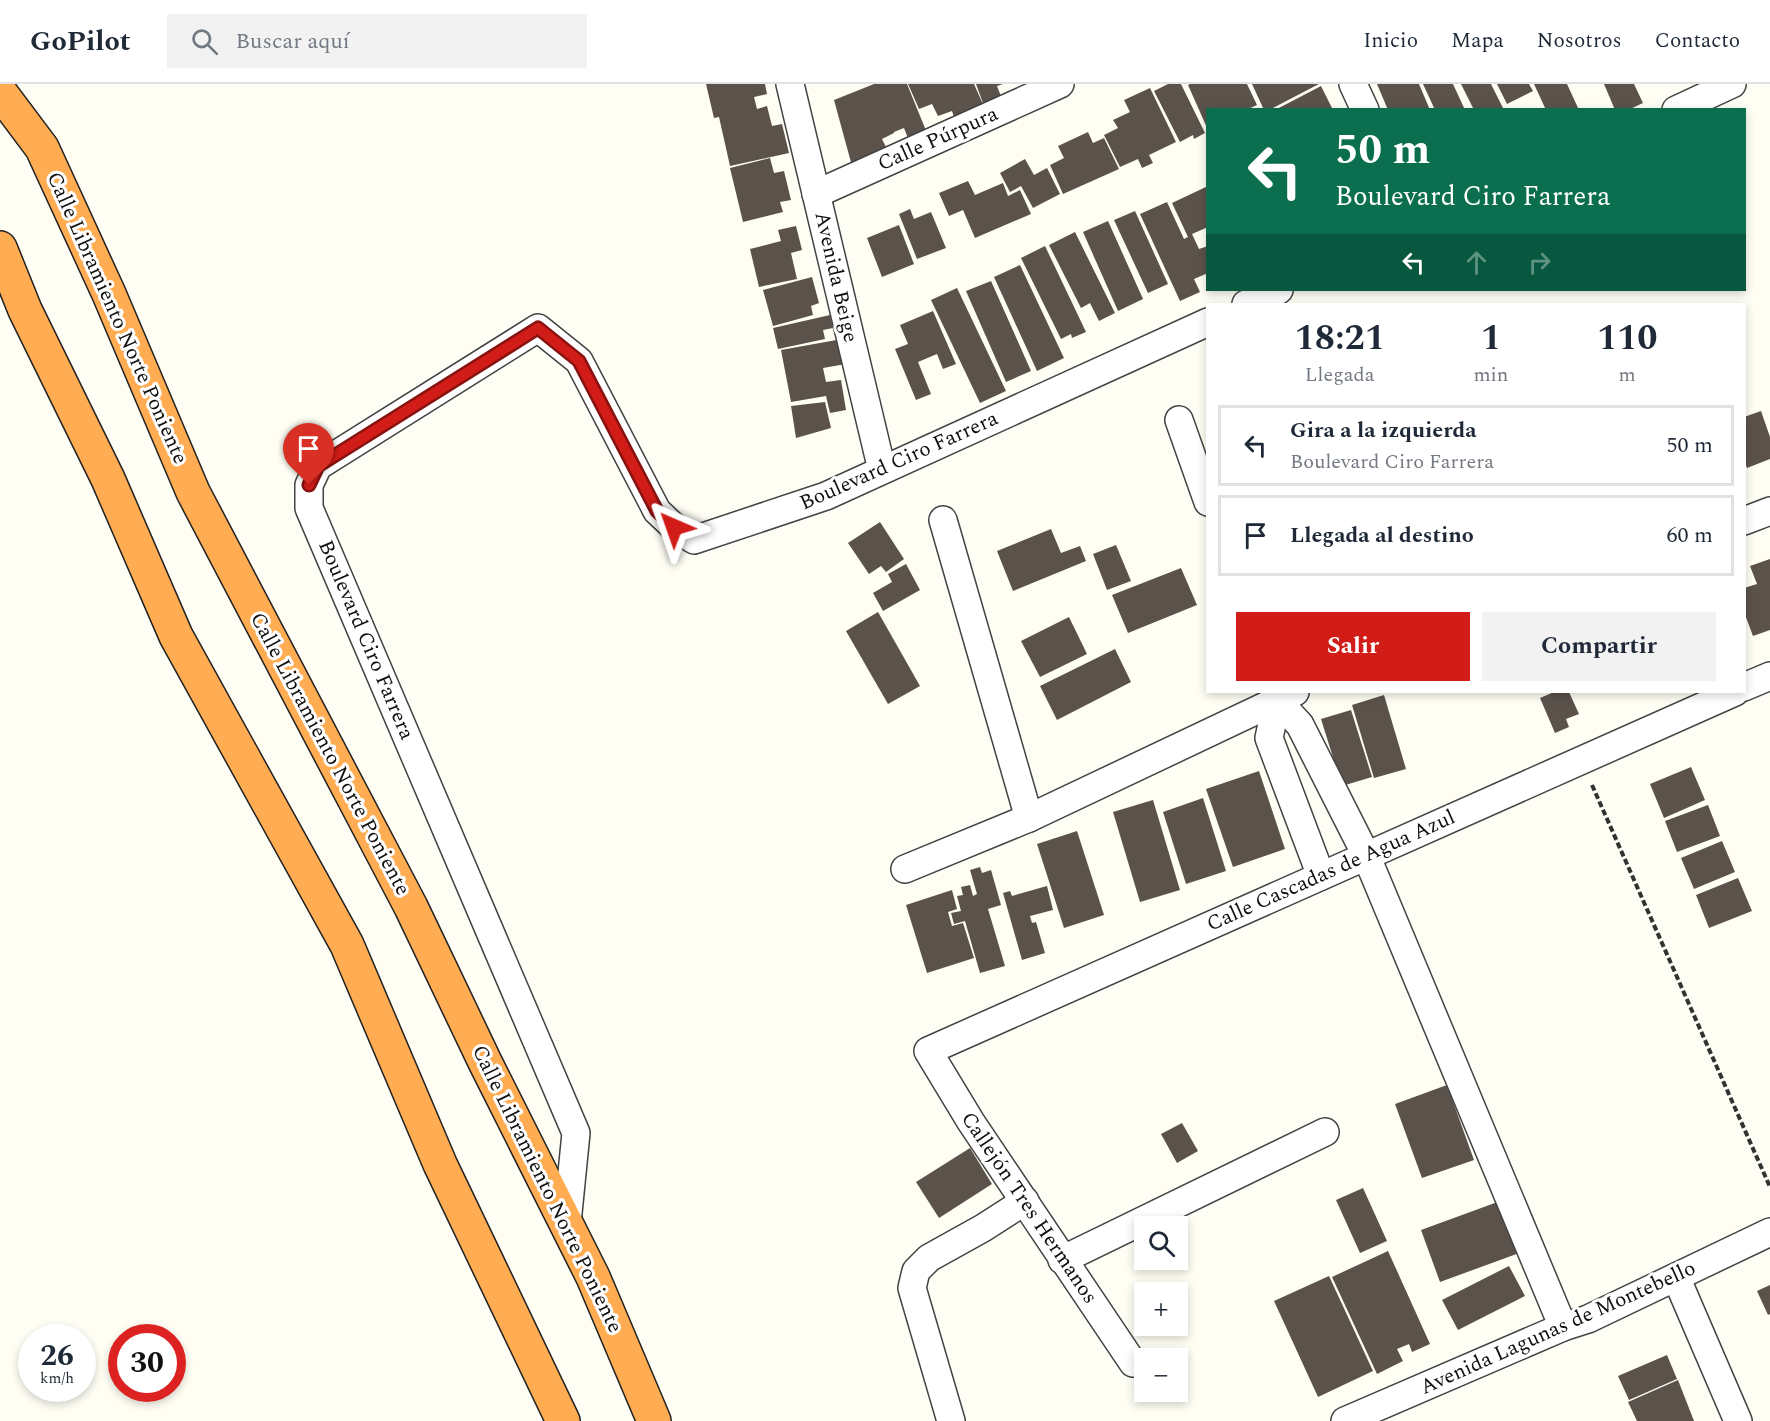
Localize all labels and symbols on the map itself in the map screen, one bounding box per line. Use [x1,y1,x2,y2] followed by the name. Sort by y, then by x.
[872,98,1004,180] street label: Calle Púrpura
[38,167,196,469] street label: Calle Libramiento Norte Poniente
[805,208,867,346] street label: Avenida Beige
[795,403,1004,519] street label: Boulevard Ciro Farrera
[283,423,334,485] pin
[642,495,706,559] position arrow
[309,535,423,746] street label: Boulevard Ciro Farrera
[242,607,418,901] street label: Calle Libramiento Norte Poniente
[1202,802,1460,940] street label: Calle Cascadas de Agua Azul
[463,1040,631,1338] street label: Calle Libramiento Norte Poniente
[953,1105,1105,1311] street label: Callejón Tres Hermanos
[1415,1253,1701,1403] street label: Avenida Lagunas de Montebello
[108,1324,186,1402] speed limit sign: 30

